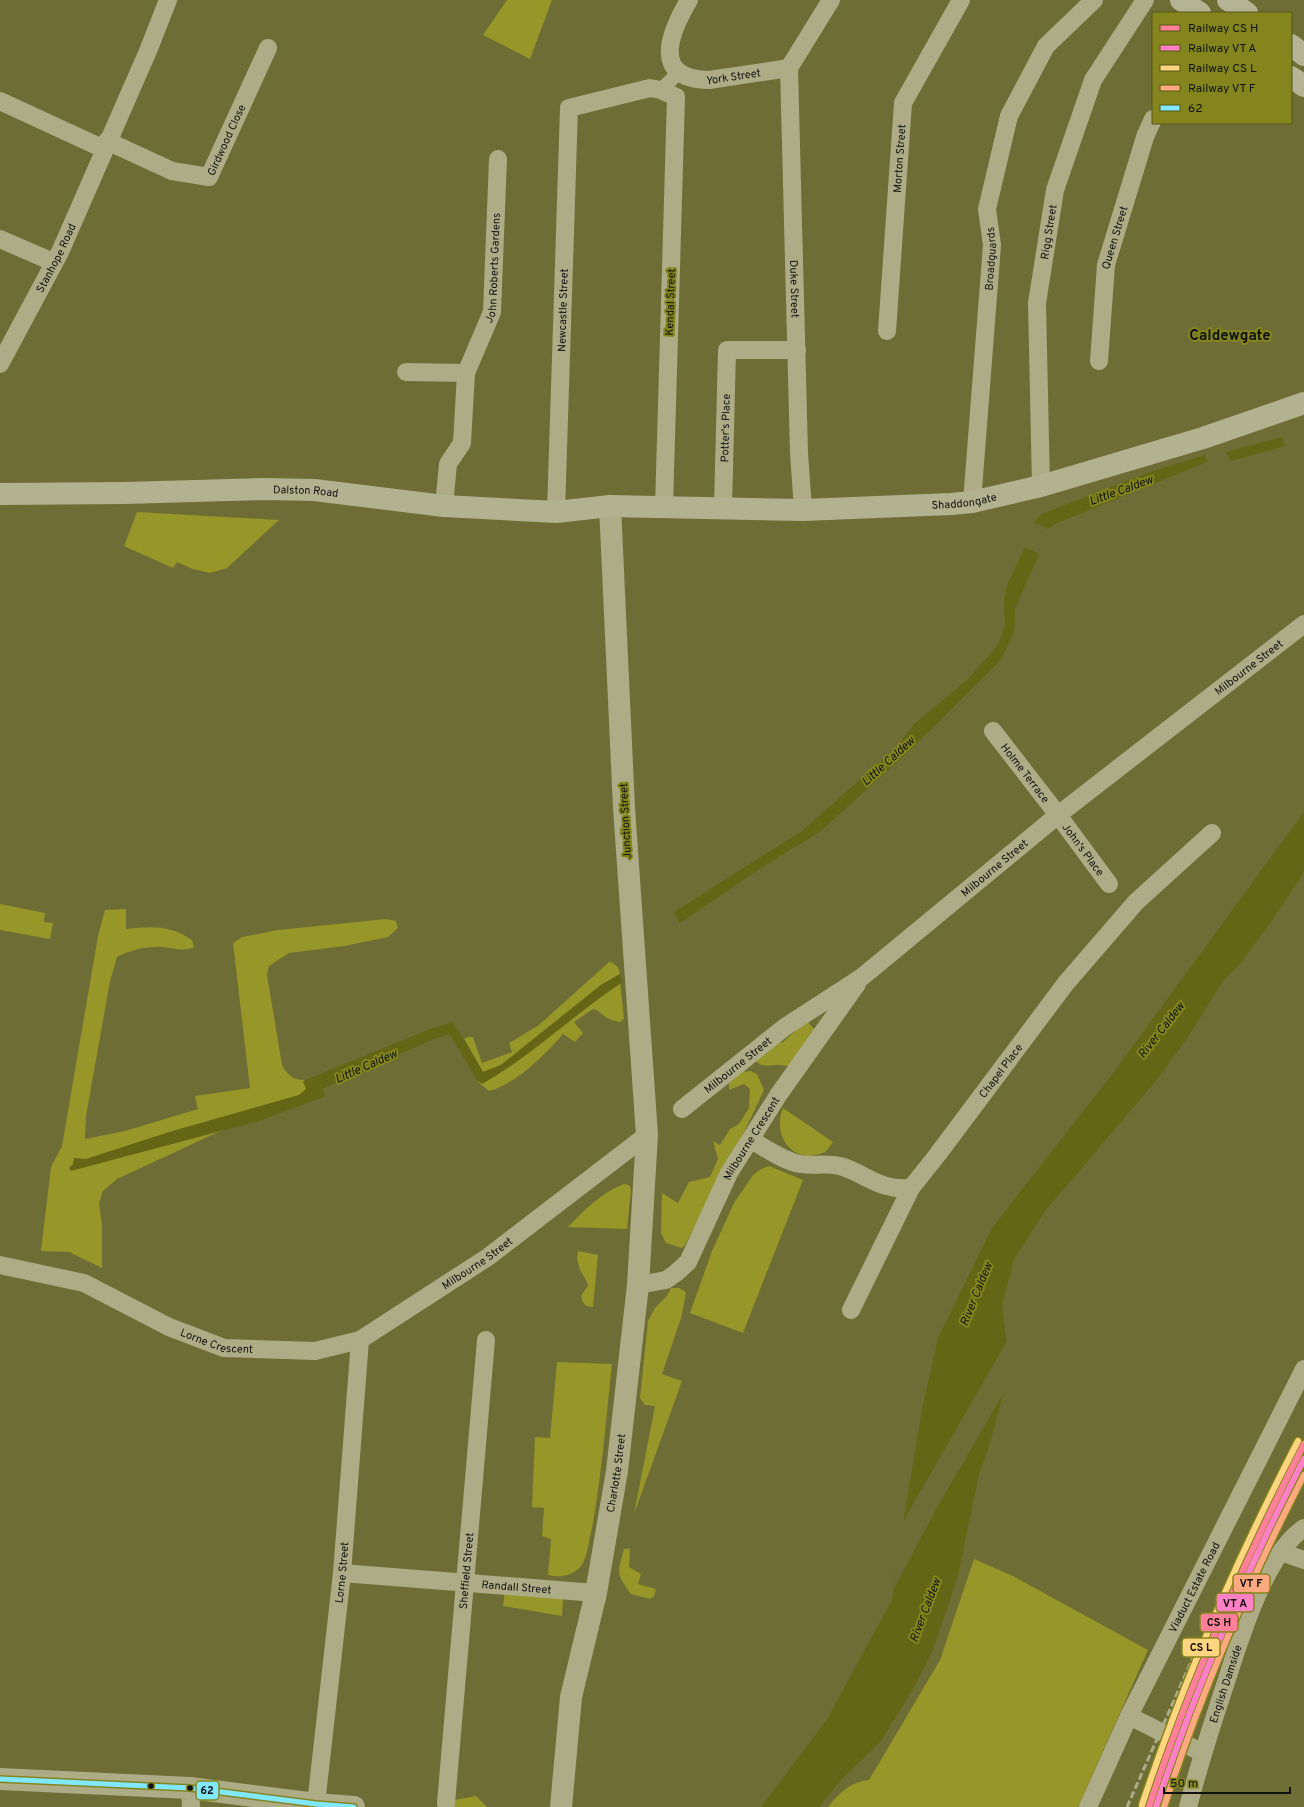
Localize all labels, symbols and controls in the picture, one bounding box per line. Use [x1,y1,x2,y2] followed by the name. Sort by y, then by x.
[1152,12,1292,124] legend
[1188,21,1258,37] text: Railway CS H
[1188,41,1257,57] text: Railway VT A
[1188,61,1257,77] text: Railway CS L
[706,66,762,88] street label: York Street
[1188,81,1256,97] text: Railway VT F
[1188,101,1203,117] text: 62
[205,102,249,178] street label: Girdwood Close
[891,124,909,193] street label: Morton Street
[1038,204,1061,261] street label: Rigg Street
[1099,204,1132,271] street label: Queen Street
[482,213,504,325] street label: John Roberts Gardens
[34,221,80,295] street label: Stanhope Road
[982,226,1000,291] street label: Broadguards
[786,260,801,318] street label: Duke Street
[555,268,572,352] street label: Newcastle Street
[663,268,679,336] street label: Kendal Street
[1189,327,1271,346] district label: Caldewgate
[718,393,734,463] street label: Potter's Place
[1087,472,1156,510] water label: Little Caldew
[273,483,339,501] street label: Dalston Road
[931,491,998,513] street label: Shaddongate
[1212,637,1286,699] street label: Milbourne Street
[859,733,919,790] water label: Little Caldew
[997,741,1052,806] street label: Holme Terrace
[617,783,635,859] street label: Junction Street
[1059,821,1107,879] street label: John's Place
[958,837,1031,900] street label: Milbourne Street
[1135,999,1189,1062] water label: River Caldew
[701,1034,775,1097] street label: Milbourne Street
[976,1041,1026,1101] street label: Chapel Place
[333,1046,401,1088] water label: Little Caldew
[721,1094,783,1183] street label: Milbourne Crescent
[440,1235,516,1293] street label: Milbourne Street
[957,1259,997,1329] water label: River Caldew
[178,1326,253,1357] street label: Lorne Crescent
[604,1433,629,1514] street label: Charlotte Street
[457,1532,477,1610] street label: Sheffield Street
[1166,1540,1224,1635] street label: Viaduct Estate Road
[333,1541,352,1604] street label: Lorne Street
[1233,1574,1270,1593] line badge: VT F
[906,1575,946,1645] water label: River Caldew
[1239,1577,1263,1591] text: VT F
[481,1578,552,1597] street label: Randall Street
[1216,1593,1254,1612] line badge: VT A
[1223,1597,1247,1611] text: VT A
[1200,1613,1238,1632] line badge: CS H
[1207,1616,1231,1630] text: CS H
[1182,1638,1220,1657] line badge: CS L
[1190,1641,1213,1655] text: CS L
[1207,1643,1246,1725] street label: English Damside
[1164,1769,1290,1795] scale bar
[1170,1776,1198,1792] text: 50 m
[146,1781,156,1791] unlabelled marker
[196,1781,219,1800] line badge: 62
[185,1783,195,1793] unlabelled marker
[200,1784,214,1798] text: 62

